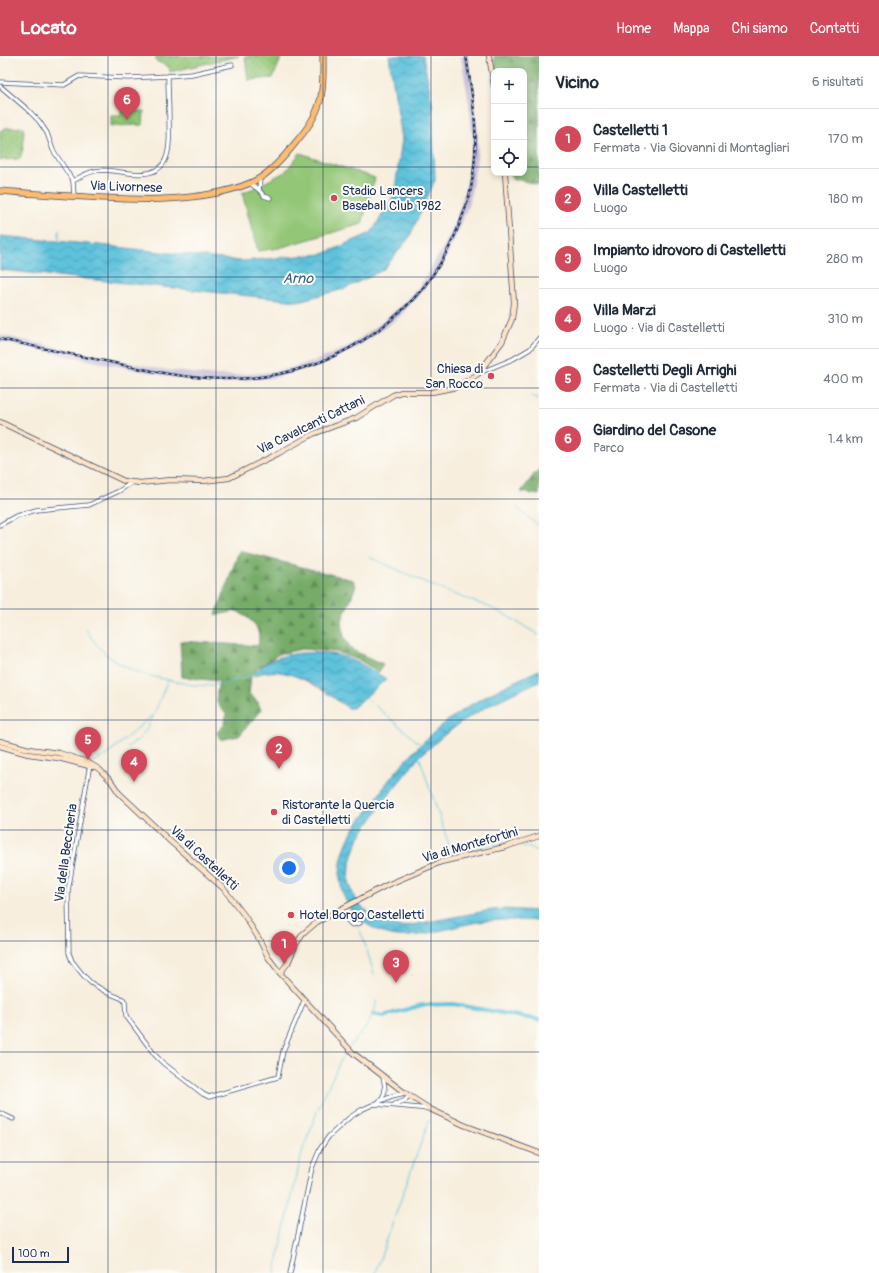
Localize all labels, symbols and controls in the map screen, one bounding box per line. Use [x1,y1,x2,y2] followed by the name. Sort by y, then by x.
[20,16,77,40] text: Locato
[616,20,651,37] text: Home
[673,20,710,37] text: Mappa
[732,20,788,37] text: Chi siamo
[810,20,859,37] text: Contatti
[491,68,527,176] map controls
[491,68,527,104] button: +
[555,72,599,93] text: Vicino
[812,74,863,90] text: 6 risultati
[114,87,140,120] pin: 6
[491,104,527,140] button: −
[593,121,668,140] text: Castelletti 1
[565,131,571,147] text: 1
[828,131,863,147] text: 170 m
[491,140,527,176] button: locate
[593,140,789,156] text: Fermata · Via Giovanni di Montagliari
[90,178,163,196] street label: Via Livornese
[593,181,688,200] text: Villa Castelletti
[342,183,442,214] place label: Stadio Lancers Baseball Club 1982
[564,191,572,207] text: 2
[828,191,863,207] text: 180 m
[329,193,339,203] marker: Stadio Lancers Baseball Club 1982
[593,200,627,216] text: Luogo
[593,241,786,260] text: Impianto idrovoro di Castelletti
[564,251,572,267] text: 3
[826,251,863,267] text: 280 m
[593,260,627,276] text: Luogo
[283,270,314,287] water label: Arno
[593,301,656,320] text: Villa Marzi
[564,311,572,327] text: 4
[827,311,863,327] text: 310 m
[593,320,725,336] text: Luogo · Via di Castelletti
[425,361,483,392] place label: Chiesa di San Rocco
[593,361,736,380] text: Castelletti Degli Arrighi
[486,371,496,381] marker: Chiesa di San Rocco
[564,371,572,387] text: 5
[823,371,863,387] text: 400 m
[593,380,737,396] text: Fermata · Via di Castelletti
[255,392,367,458] street label: Via Cavalcanti Cattani
[593,421,716,440] text: Giardino del Casone
[564,431,572,447] text: 6
[828,431,863,447] text: 1.4 km
[593,440,624,456] text: Parco
[75,727,101,760] pin: 5
[266,736,292,769] pin: 2
[121,749,147,782] pin: 4
[282,797,394,828] place label: Ristorante la Quercia di Castelletti
[51,803,81,903] street label: Via della Beccheria
[269,807,279,817] marker: Ristorante la Quercia di Castelletti
[167,822,241,894] street label: Via di Castelletti
[420,824,520,866] street label: Via di Montefortini
[279,858,299,878] your location
[299,907,424,923] place label: Hotel Borgo Castelletti
[286,910,296,920] marker: Hotel Borgo Castelletti
[271,931,297,964] pin: 1
[383,950,409,983] pin: 3
[12,1245,69,1264] scale bar
[18,1247,49,1260] text: 100 m

